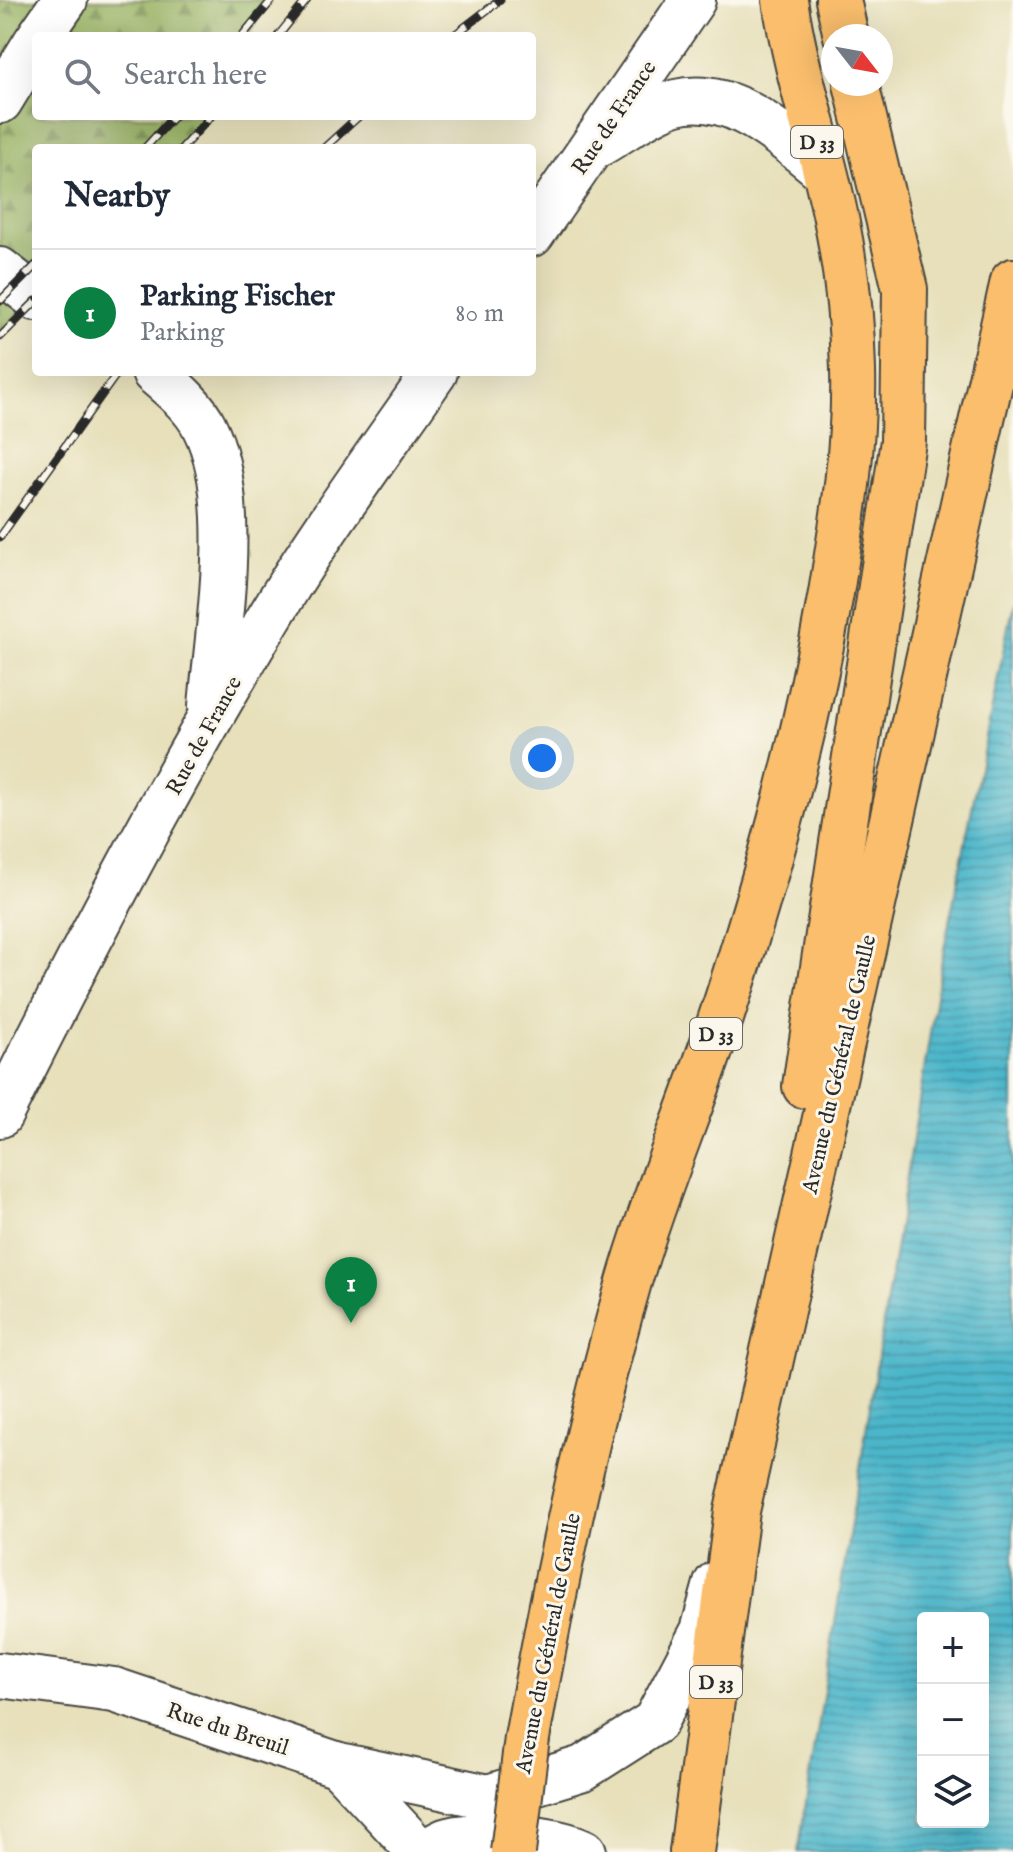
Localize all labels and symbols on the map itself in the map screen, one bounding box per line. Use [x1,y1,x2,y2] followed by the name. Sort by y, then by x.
[821,24,893,96] north arrow
[566,56,663,181] street label: Rue de France
[791,126,843,158] road number: D 33
[160,671,249,801] street label: Rue de France
[522,738,562,778] your location
[796,932,883,1198] street label: Avenue du Général de Gaulle
[690,1018,742,1050] road number: D 33
[325,1257,377,1323] pin: 1
[510,1511,588,1777] street label: Avenue du Général de Gaulle
[690,1666,742,1698] road number: D 33
[163,1697,292,1763] street label: Rue du Breuil

